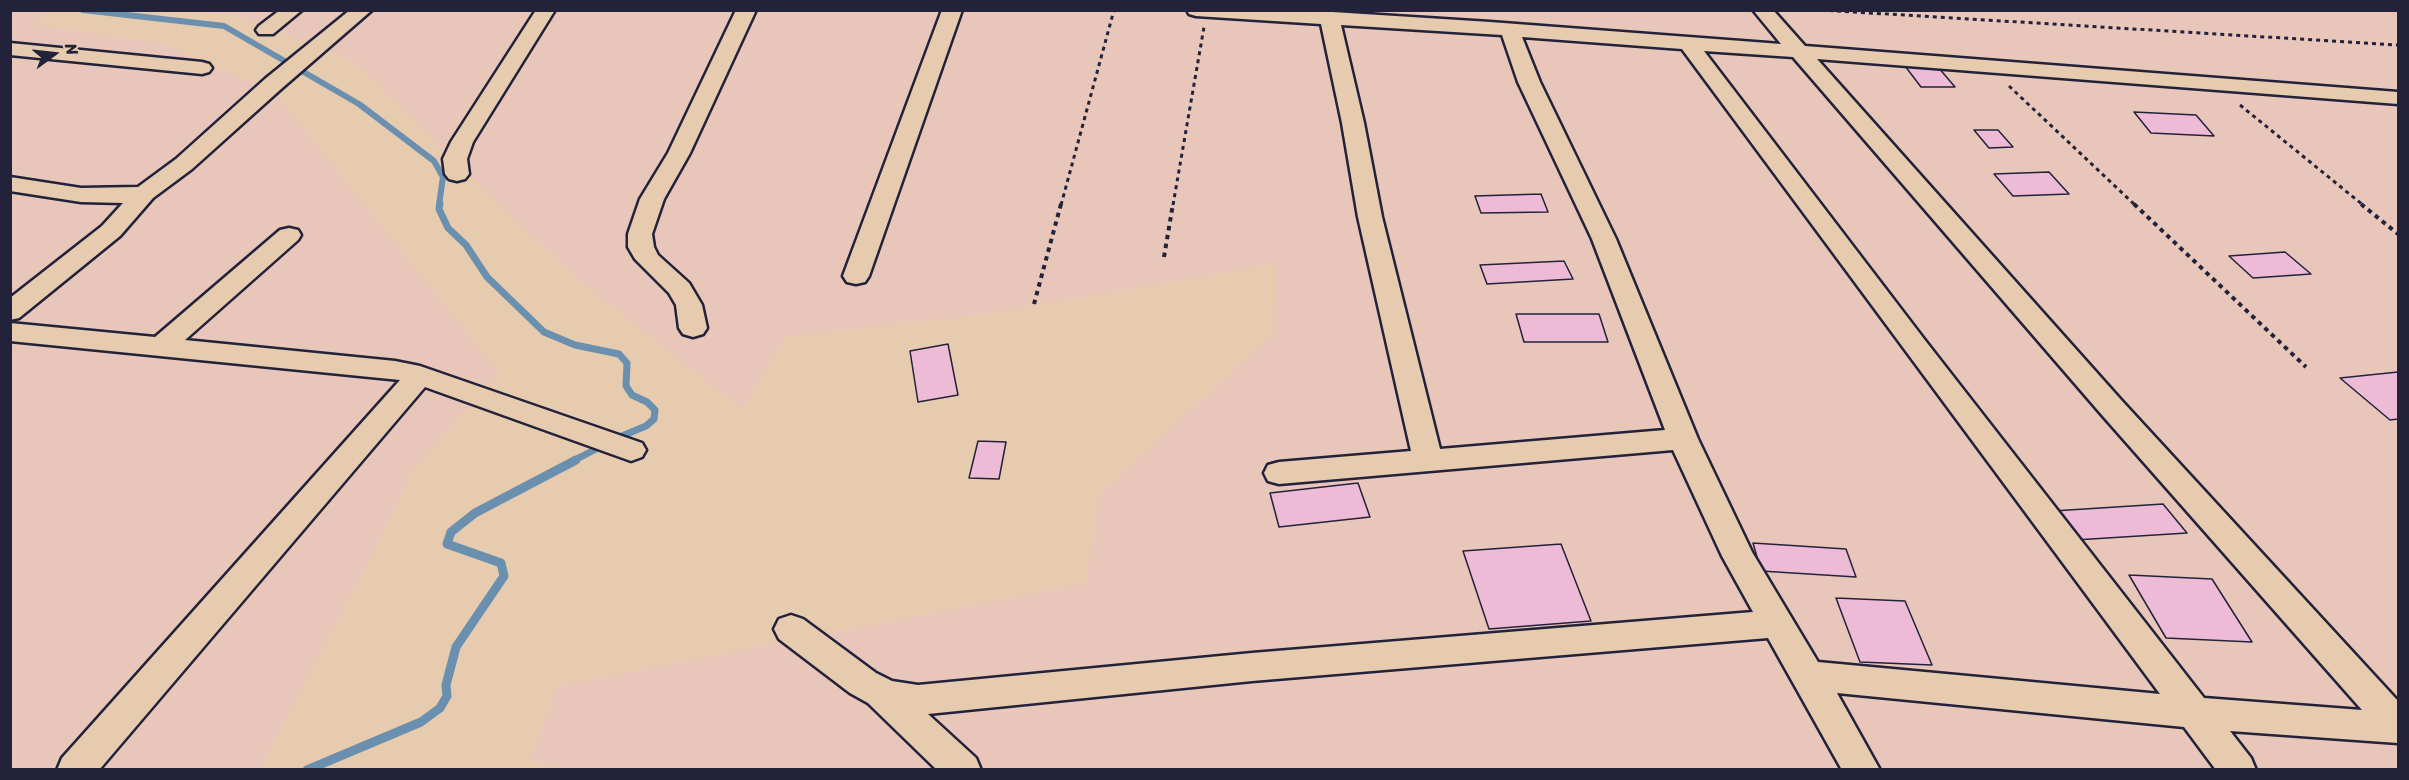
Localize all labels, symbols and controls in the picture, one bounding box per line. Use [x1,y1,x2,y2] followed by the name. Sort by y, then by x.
[24,24,84,84] north arrow
[56,40,87,58] text: N

